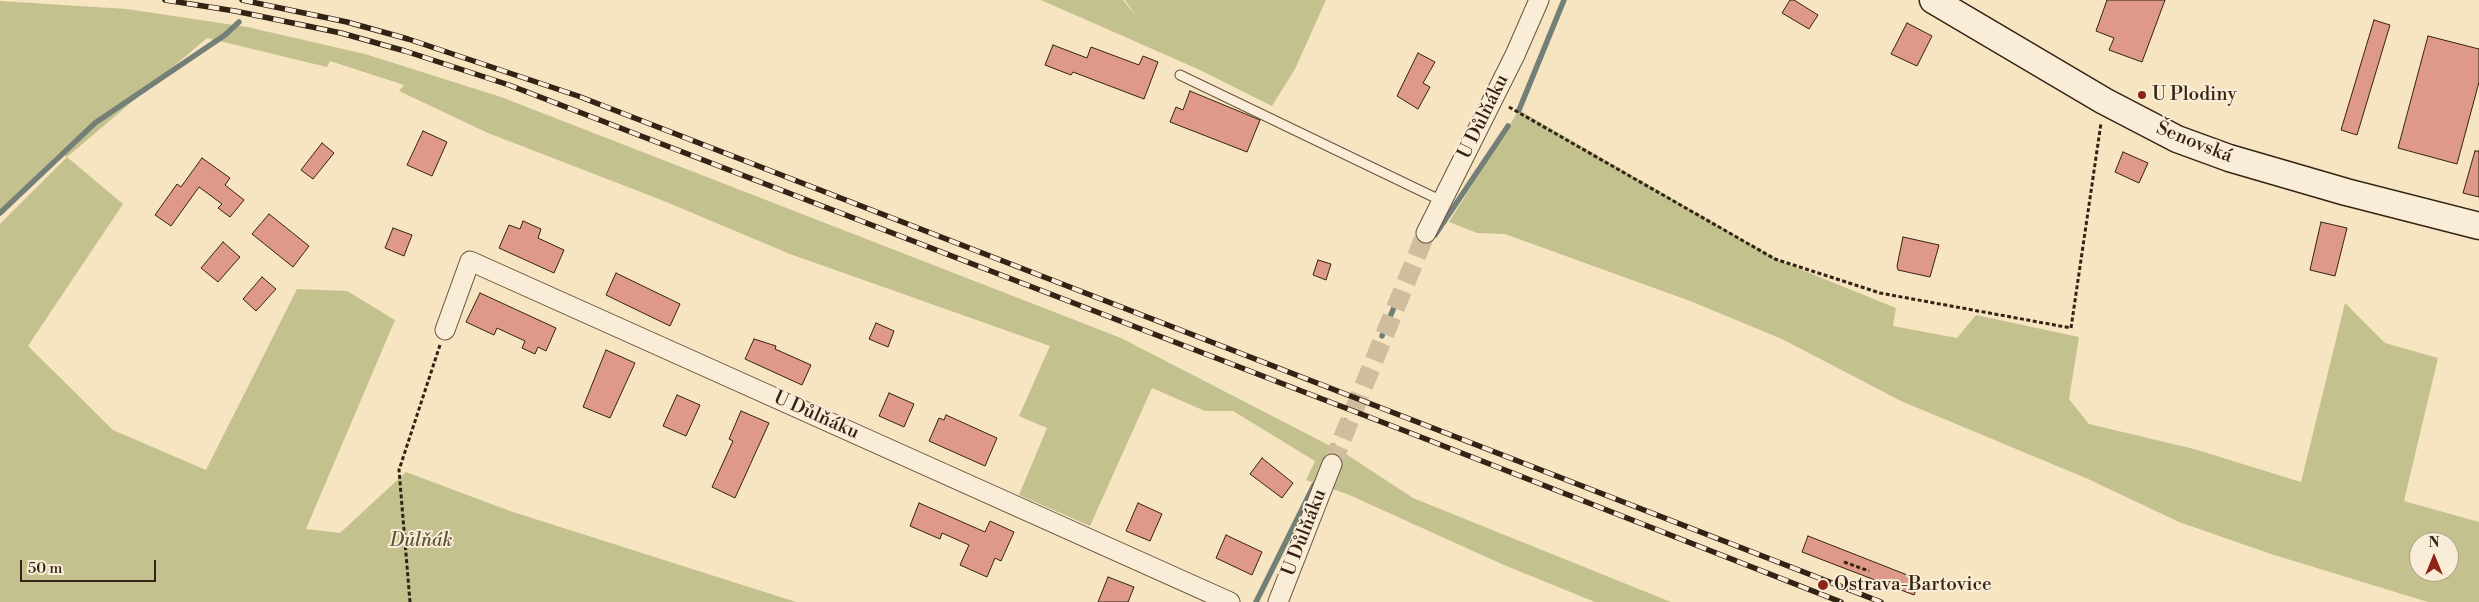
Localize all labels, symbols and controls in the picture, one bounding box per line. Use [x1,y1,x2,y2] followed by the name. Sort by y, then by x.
[1454,71,1514,163] street label: U Důlňáku
[2152,84,2237,106] place label: U Plodiny
[2136,89,2148,101] marker: U Plodiny
[2153,117,2235,169] street label: Šenovská
[770,387,862,445] street label: U Důlňáku
[1278,486,1332,580] street label: U Důlňáku
[390,530,452,552] park label: Důlňák
[2409,532,2459,582] north arrow
[2428,534,2440,552] text: N
[22,550,159,582] scale bar
[28,559,62,578] text: 50 m
[1834,574,1992,596] place label: Ostrava-Bartovice
[1816,578,1830,592] marker: Ostrava-Bartovice

